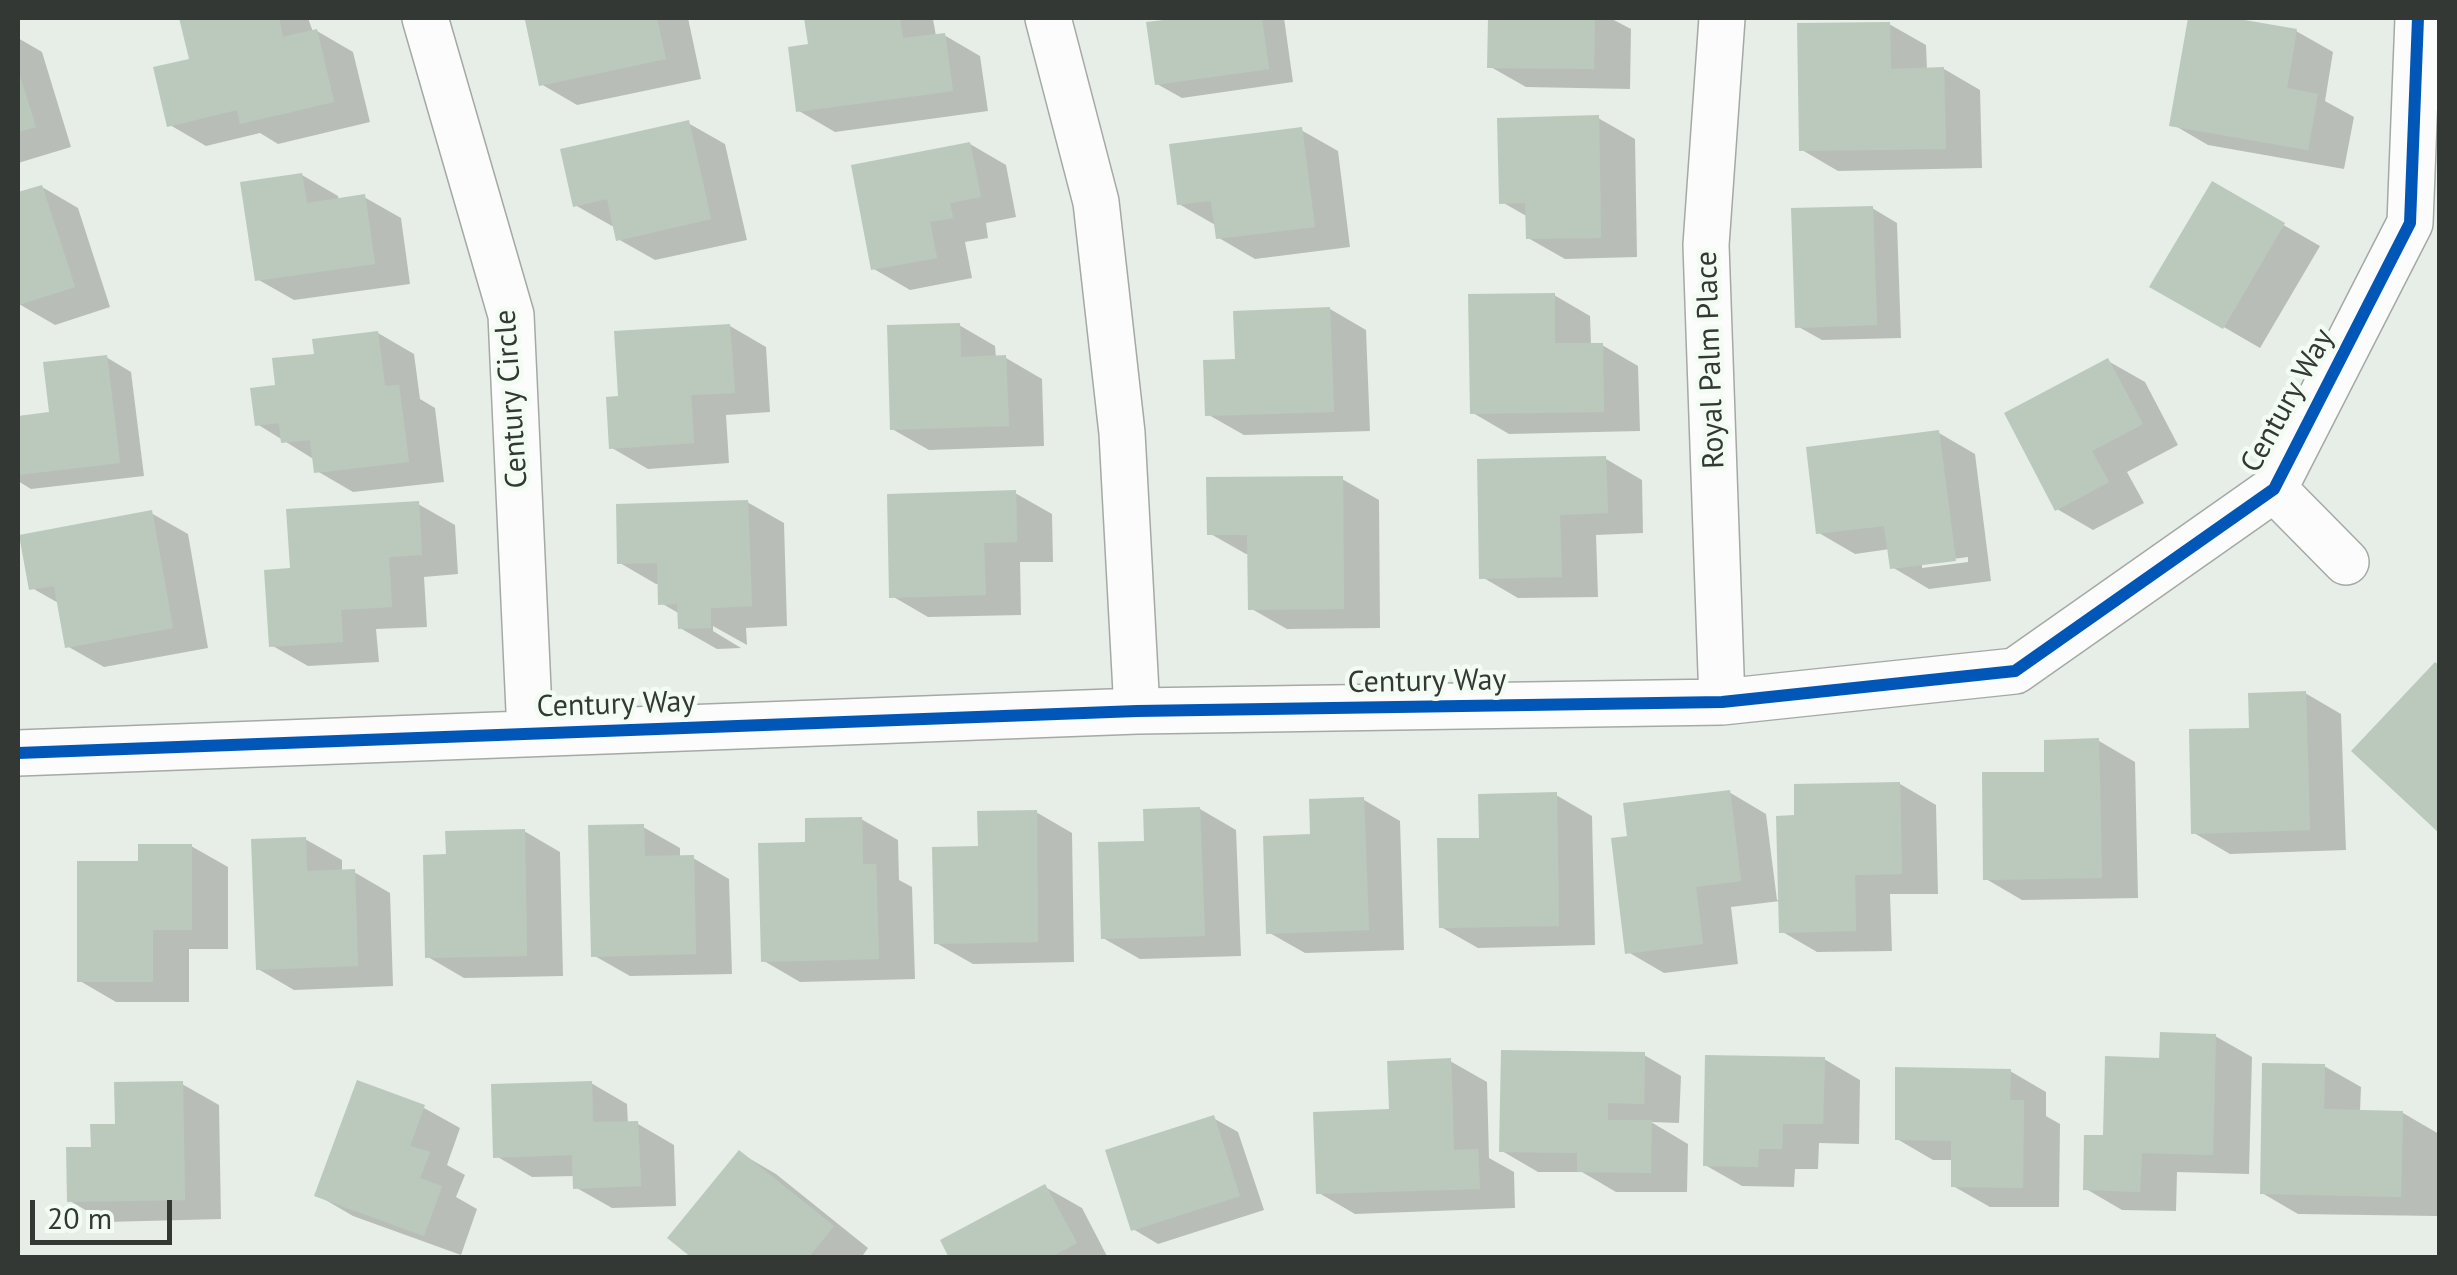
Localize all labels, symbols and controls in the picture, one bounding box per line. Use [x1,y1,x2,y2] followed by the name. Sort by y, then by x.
[1689,250,1733,470] street label: Royal Palm Place
[488,308,536,490] street label: Century Circle
[2234,323,2342,479] street label: Century Way
[1347,663,1507,701] street label: Century Way
[536,684,696,726] street label: Century Way
[35,1180,178,1242] scale bar
[47,1198,112,1237] text: 20 m

